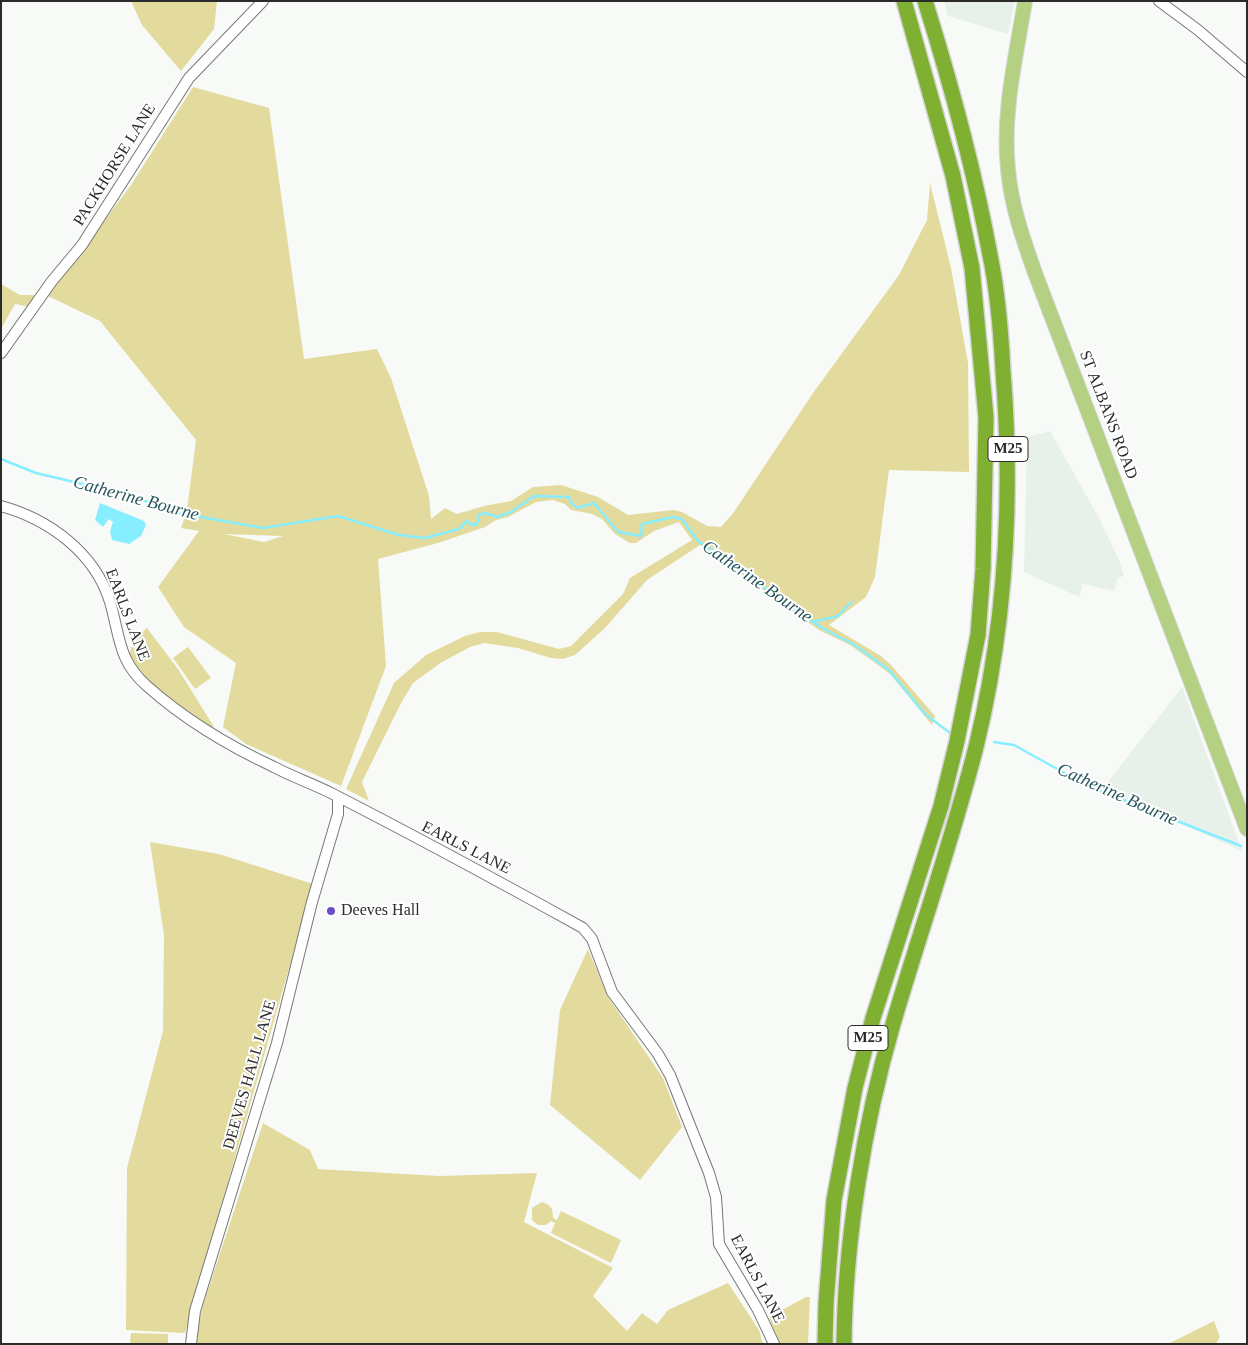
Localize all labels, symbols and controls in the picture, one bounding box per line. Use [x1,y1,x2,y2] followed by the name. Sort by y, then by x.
[70,100,160,230] street label: PACKHORSE LANE
[1075,348,1141,482] street label: ST ALBANS ROAD
[988,436,1028,462] road number: M25
[71,472,201,526] water label: Catherine Bourne
[698,536,816,628] water label: Catherine Bourne
[101,566,153,664] street label: EARLS LANE
[1053,759,1181,831] water label: Catherine Bourne
[418,817,514,879] street label: EARLS LANE
[341,901,420,921] place label: Deeves Hall
[325,905,337,917] marker: Deeves Hall
[219,998,281,1152] street label: DEEVES HALL LANE
[848,1026,888,1050] road number: M25
[726,1232,788,1326] street label: EARLS LANE

